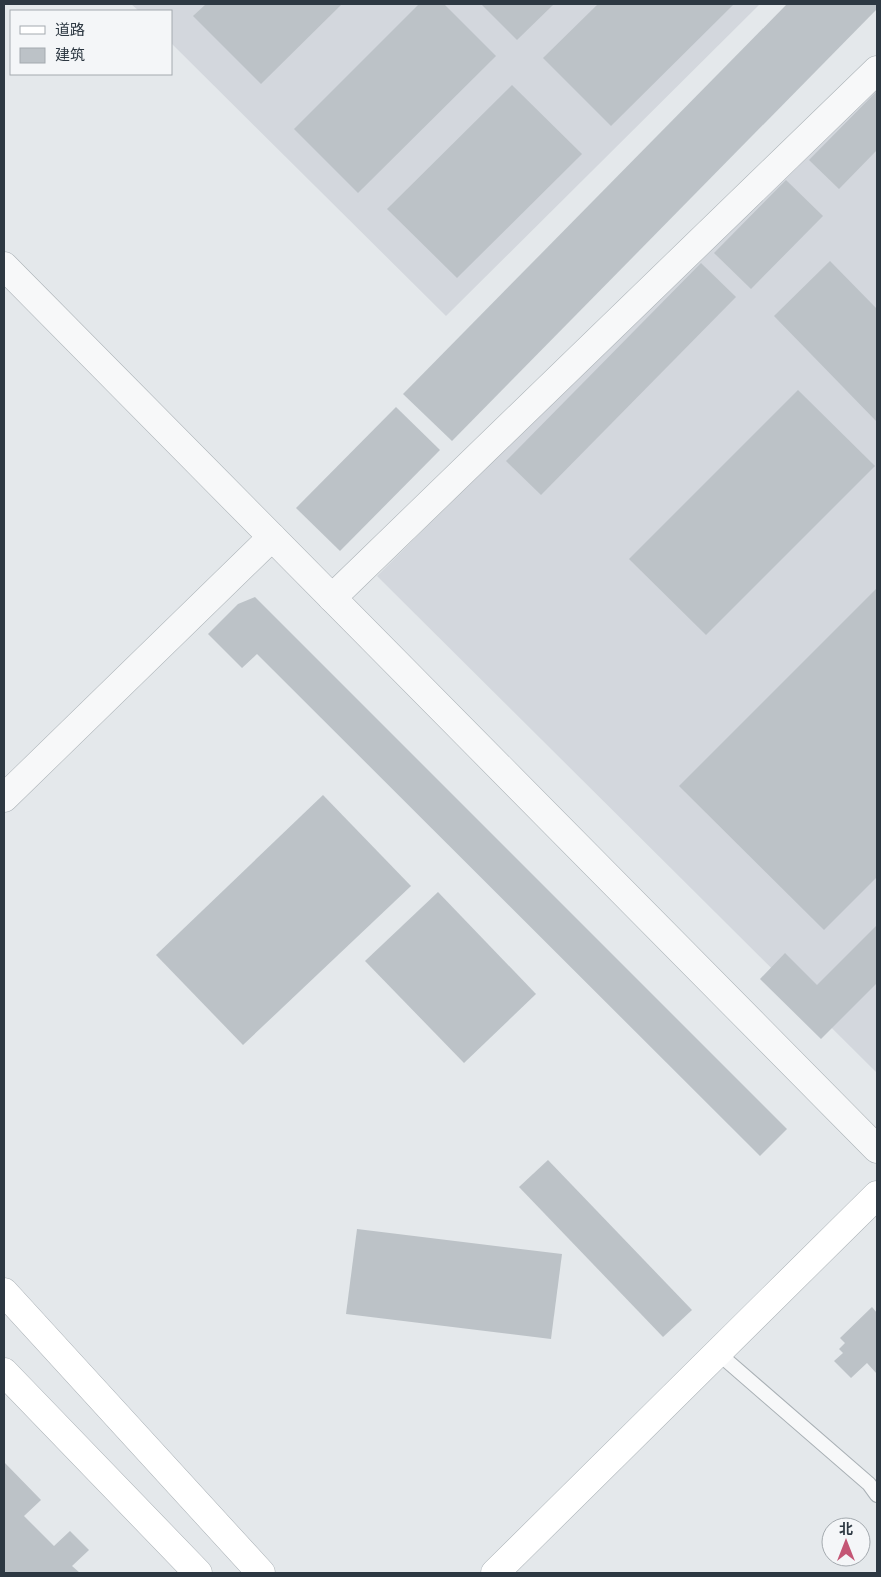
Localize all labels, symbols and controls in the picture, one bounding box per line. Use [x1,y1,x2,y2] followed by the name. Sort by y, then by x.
[10,10,172,75] legend
[55,20,85,39] text: 道路
[55,45,85,64] text: 建筑
[821,1517,871,1567] north arrow
[839,1520,853,1538] text: 北

